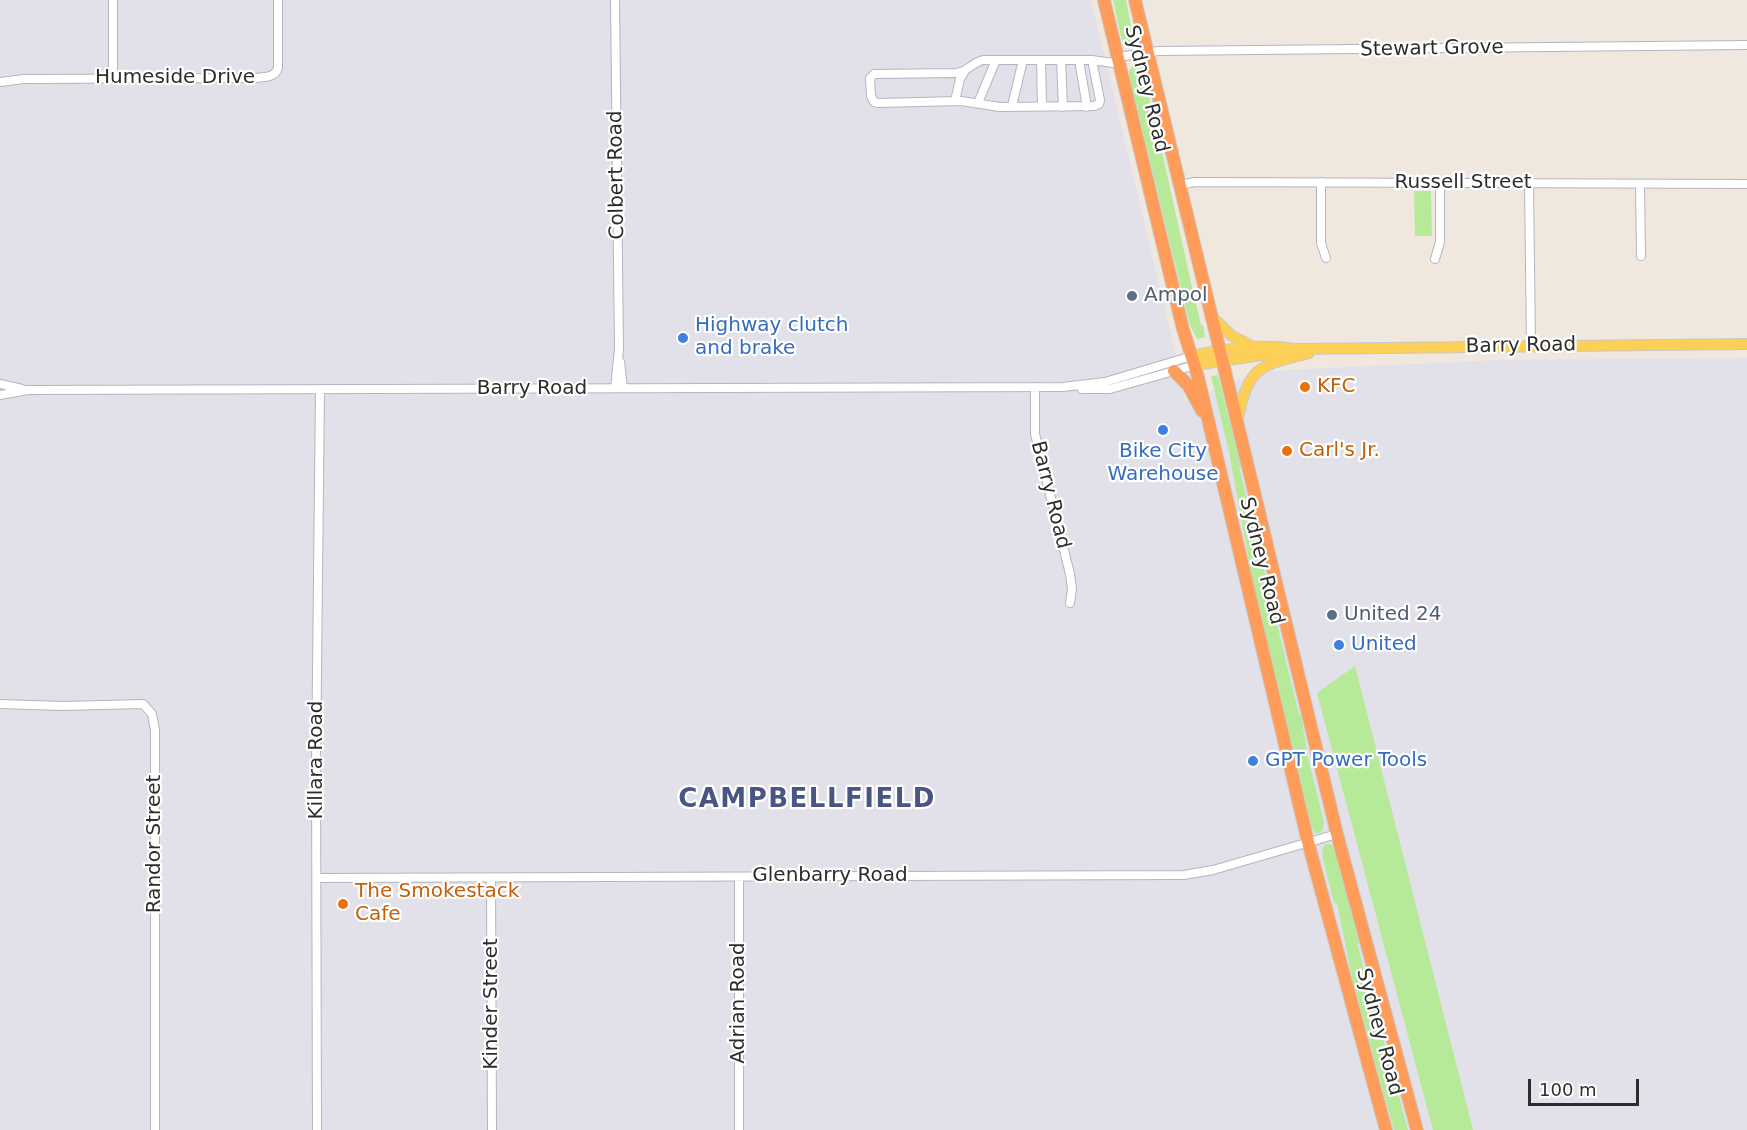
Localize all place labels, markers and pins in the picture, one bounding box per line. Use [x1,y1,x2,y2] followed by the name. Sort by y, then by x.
[1144,284,1208,308] place label: Ampol
[1125,289,1139,303] marker: Ampol
[695,314,849,361] place label: Highway clutch and brake
[676,331,690,345] marker: Highway clutch and brake
[1317,375,1356,399] place label: KFC
[1298,380,1312,394] marker: KFC
[1156,423,1170,437] marker: Bike City Warehouse
[1299,439,1380,463] place label: Carl's Jr.
[1107,440,1219,487] place label: Bike City Warehouse
[1280,444,1294,458] marker: Carl's Jr.
[1344,603,1442,627] place label: United 24
[1325,608,1339,622] marker: United 24
[1351,633,1417,657] place label: United
[1332,638,1346,652] marker: United
[1265,749,1427,773] place label: GPT Power Tools
[1246,754,1260,768] marker: GPT Power Tools
[355,880,519,927] place label: The Smokestack Cafe
[336,897,350,911] marker: The Smokestack Cafe

